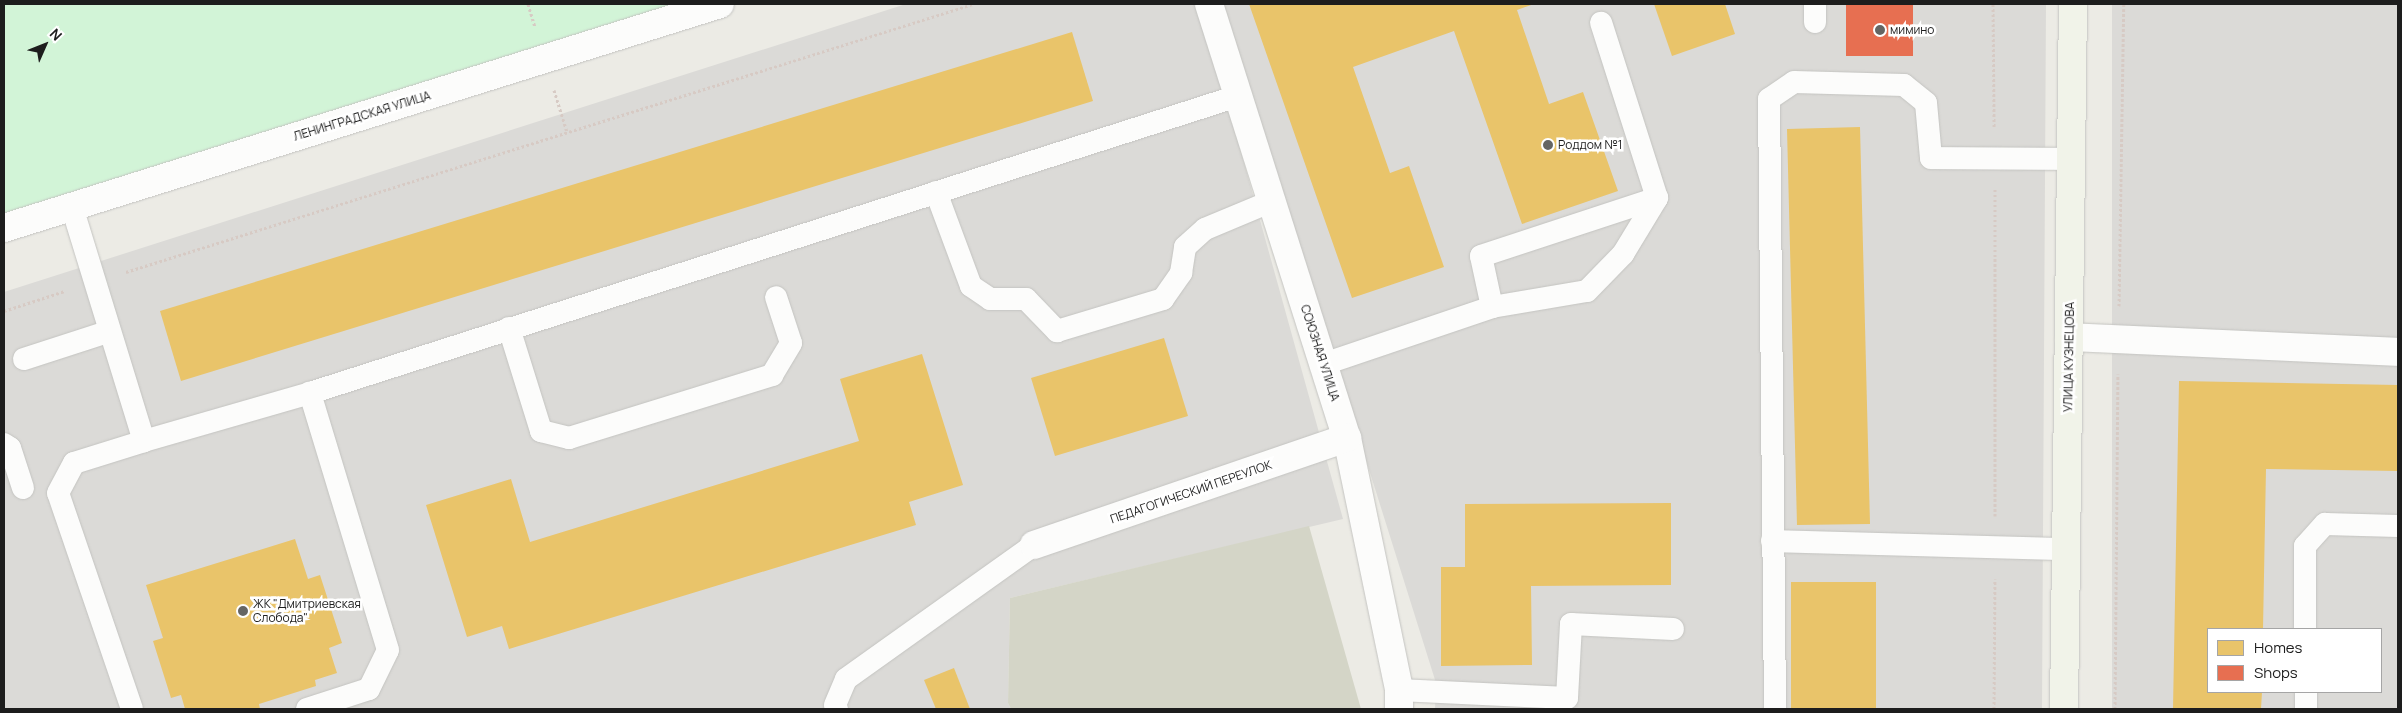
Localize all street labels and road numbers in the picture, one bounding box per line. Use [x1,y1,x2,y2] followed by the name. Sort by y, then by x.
[292,88,432,144] street label: ЛЕНИНГРАДСКАЯ УЛИЦА
[2061,302,2077,412] street label: УЛИЦА КУЗНЕЦОВА
[1298,303,1342,403] street label: СОЮЗНАЯ УЛИЦА
[1108,458,1274,526] street label: ПЕДАГОГИЧЕСКИЙ ПЕРЕУЛОК

